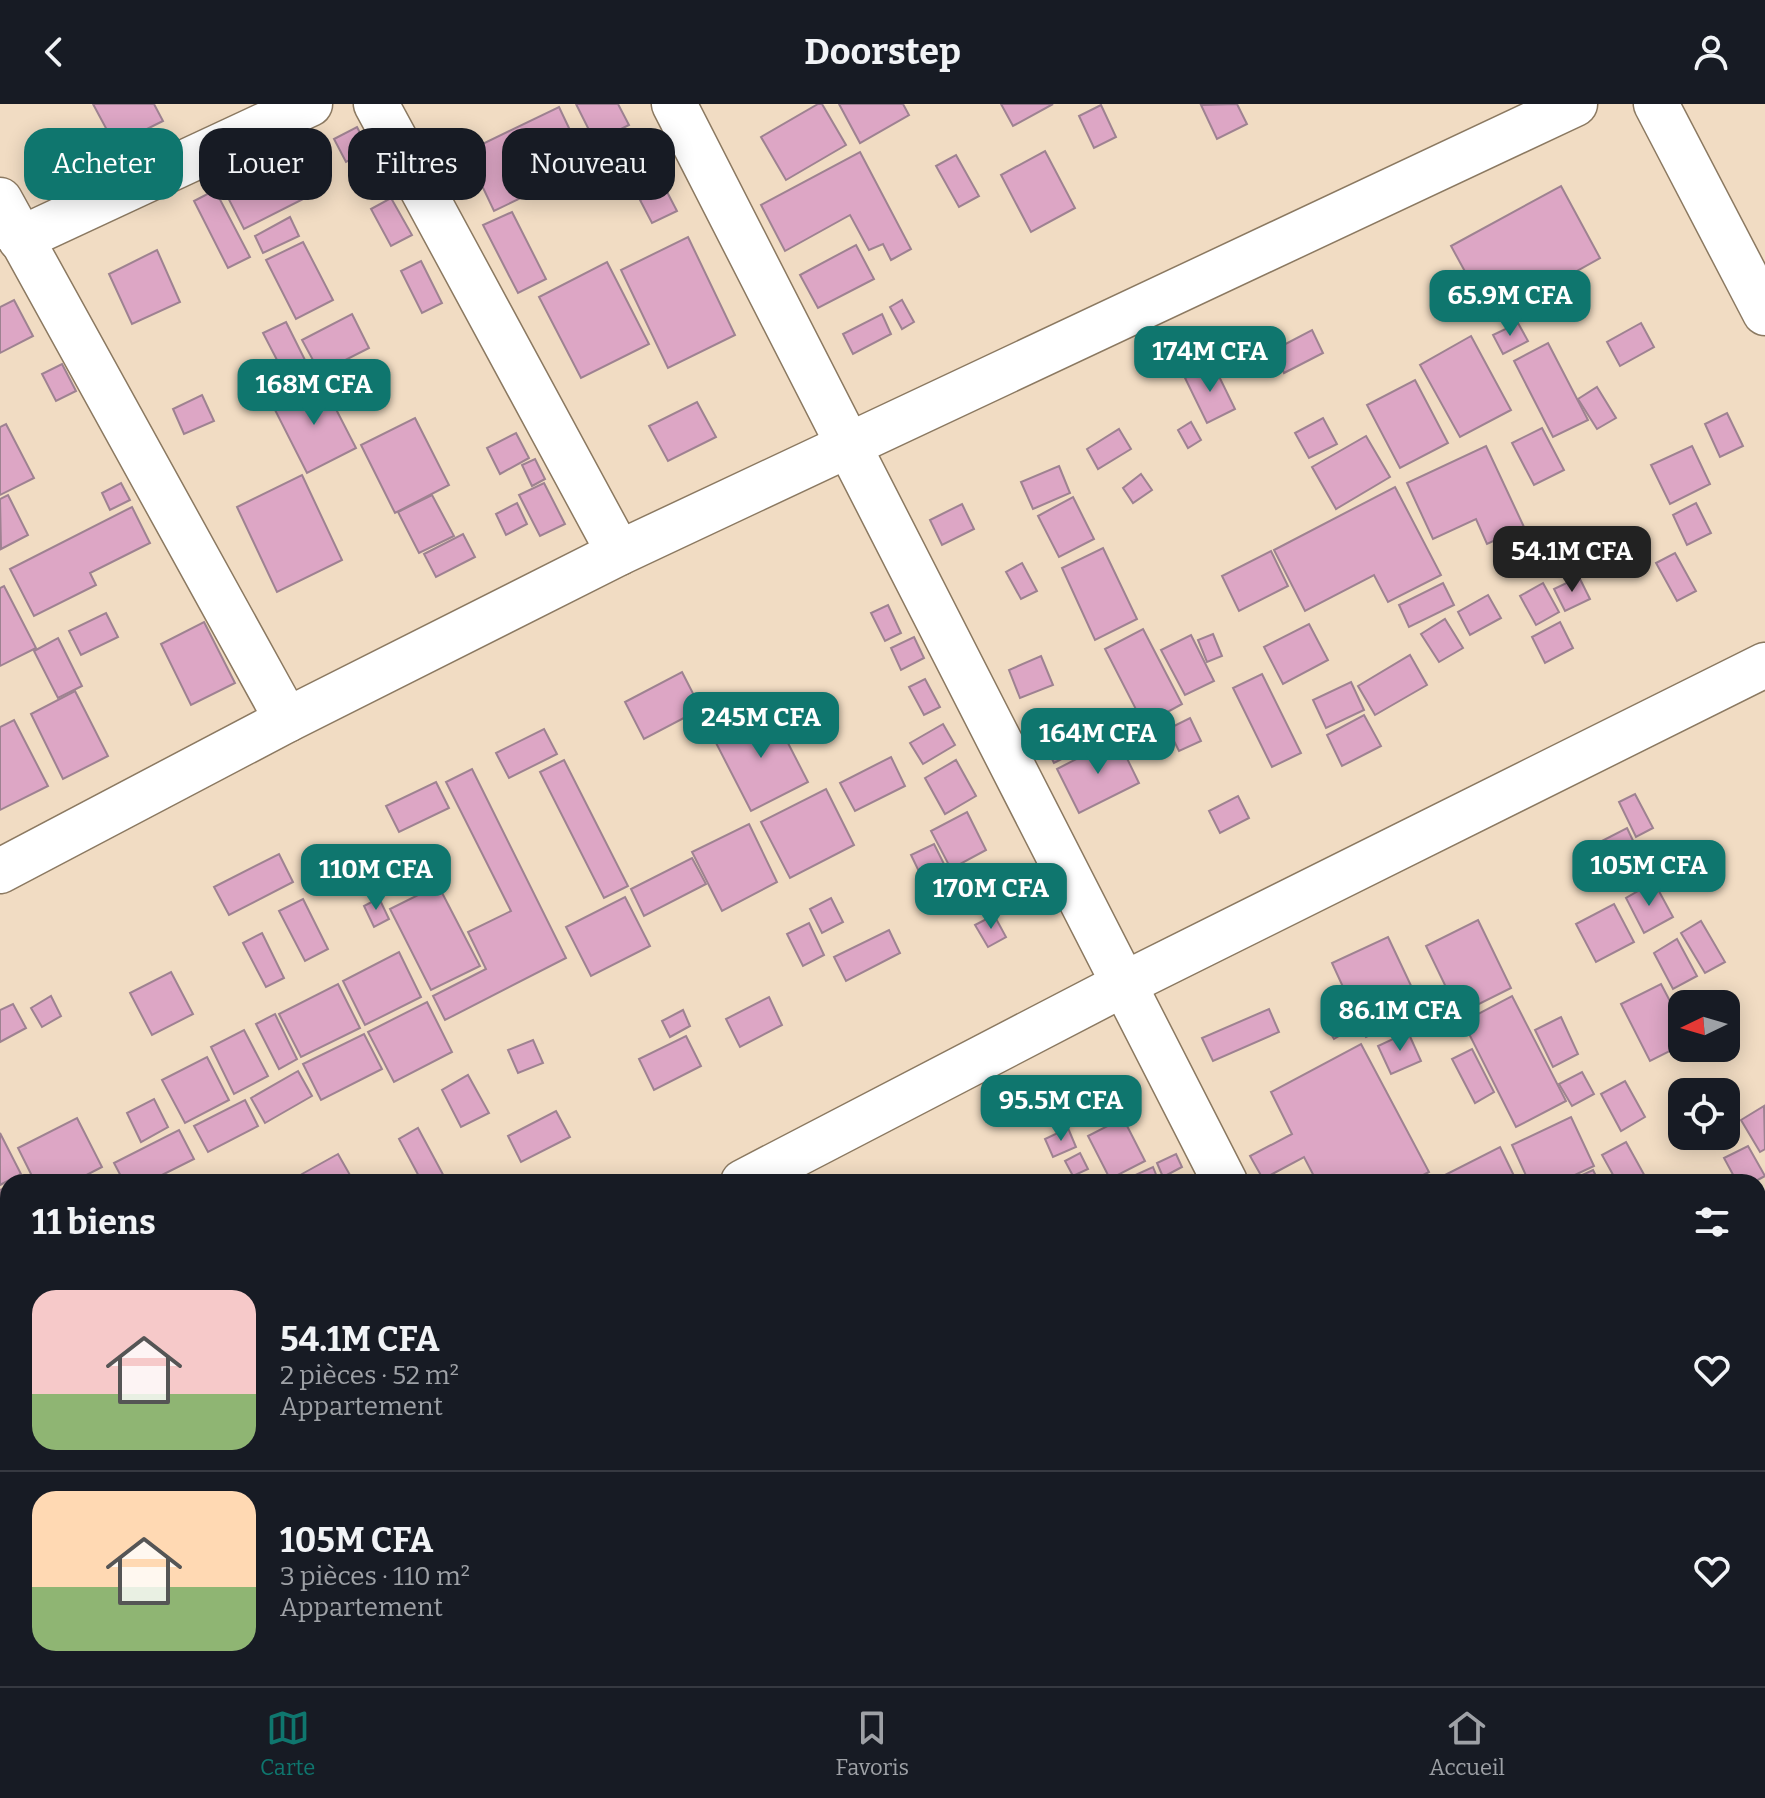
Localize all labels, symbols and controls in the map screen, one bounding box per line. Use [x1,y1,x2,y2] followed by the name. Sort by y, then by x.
[32,30,76,74] icon: back
[804,30,961,74] text: Doorstep
[1689,30,1733,74] icon: person
[24,128,183,200] chip: Acheter
[199,128,332,200] chip: Louer
[348,128,486,200] chip: Filtres
[502,128,675,200] chip: Nouveau
[1418,270,1602,338] pin: 65.9M CFA
[1448,280,1572,311] text: 65.9M CFA
[1127,326,1293,394] pin: 174M CFA
[1152,336,1268,367] text: 174M CFA
[231,359,397,427] pin: 168M CFA
[256,369,372,400] text: 168M CFA
[1480,526,1664,594] pin: 54.1M CFA
[1511,536,1633,567] text: 54.1M CFA
[678,692,844,760] pin: 245M CFA
[701,702,821,733] text: 245M CFA
[1015,708,1181,776] pin: 164M CFA
[1039,718,1157,749] text: 164M CFA
[1566,840,1732,908] pin: 105M CFA
[293,844,459,912] pin: 110M CFA
[1590,850,1708,881] text: 105M CFA
[319,854,433,885] text: 110M CFA
[908,863,1074,931] pin: 170M CFA
[933,873,1049,904] text: 170M CFA
[1308,985,1492,1053] pin: 86.1M CFA
[1668,990,1740,1062] north arrow
[1668,990,1740,1150] map controls
[1338,995,1462,1026] text: 86.1M CFA
[969,1075,1153,1143] pin: 95.5M CFA
[1668,1078,1740,1150] button: locate
[999,1085,1123,1116] text: 95.5M CFA
[1690,1200,1734,1244] icon: filters
[32,1202,156,1243] text: 11 biens
[280,1319,440,1360] text: 54.1M CFA
[96,1322,192,1418] icon: home
[1690,1348,1734,1392] icon: heart
[280,1360,459,1391] text: 2 pièces · 52 m²
[280,1391,443,1422] text: Appartement
[280,1520,433,1561] text: 105M CFA
[96,1523,192,1619] icon: home
[1690,1549,1734,1593] icon: heart
[280,1561,470,1592] text: 3 pièces · 110 m²
[280,1592,443,1623] text: Appartement
[260,1706,315,1781] tab: Carte
[836,1706,909,1781] tab: Favoris
[1429,1706,1505,1781] tab: Accueil

